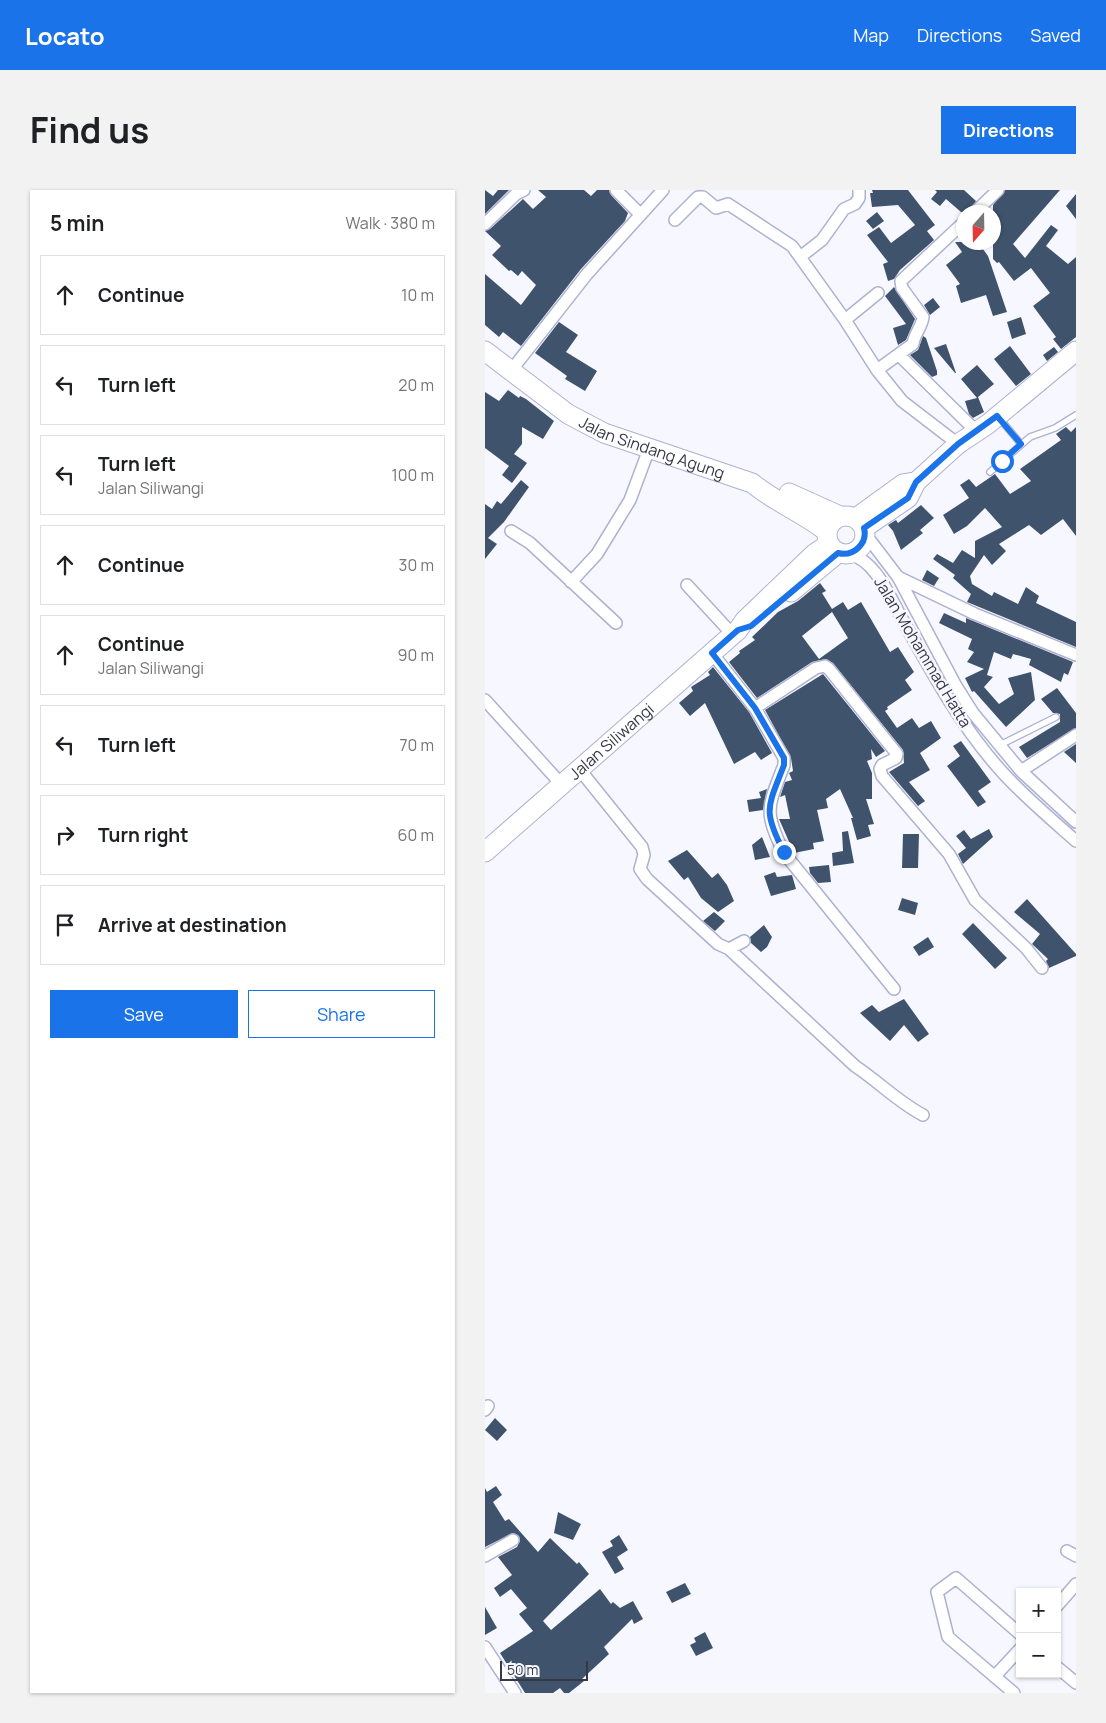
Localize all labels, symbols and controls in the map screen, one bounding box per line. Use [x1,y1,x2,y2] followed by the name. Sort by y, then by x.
[25,19,105,52] text: Locato
[853,23,889,47] text: Map
[917,23,1002,47] text: Directions
[1030,23,1081,47] text: Saved
[30,106,149,154] text: Find us
[941,106,1076,154] button: Directions
[956,205,1001,250] north arrow
[50,209,104,237] text: 5 min
[346,212,435,234] text: Walk · 380 m
[51,281,79,309] icon: ahead
[98,282,184,308] text: Continue
[401,284,434,306] text: 10 m
[51,371,79,399] icon: left
[98,372,176,398] text: Turn left
[398,374,434,396] text: 20 m
[575,411,728,484] street label: Jalan Sindang Agung
[991,450,1014,473] route start
[98,451,176,477] text: Turn left
[51,461,79,489] icon: left
[391,464,434,486] text: 100 m
[98,477,204,499] text: Jalan Siliwangi
[51,551,79,579] icon: ahead
[98,552,184,578] text: Continue
[399,554,434,576] text: 30 m
[869,573,977,731] street label: Jalan Mohammad Hatta
[98,631,184,657] text: Continue
[51,641,79,669] icon: ahead
[398,644,434,666] text: 90 m
[98,657,204,679] text: Jalan Siliwangi
[564,698,658,785] street label: Jalan Siliwangi
[51,731,79,759] icon: left
[98,732,176,758] text: Turn left
[399,734,434,756] text: 70 m
[51,821,79,849] icon: right
[98,822,188,848] text: Turn right
[398,824,434,846] text: 60 m
[773,841,796,864] route end
[51,911,79,939] icon: arrive
[98,912,287,938] text: Arrive at destination
[50,990,238,1038] button: Save
[248,990,435,1038] button: Share
[1016,1588,1061,1678] map controls
[1016,1588,1061,1633] button: +
[1016,1633,1061,1678] button: −
[500,1658,587,1681] scale bar
[507,1660,538,1679] text: 50 m

